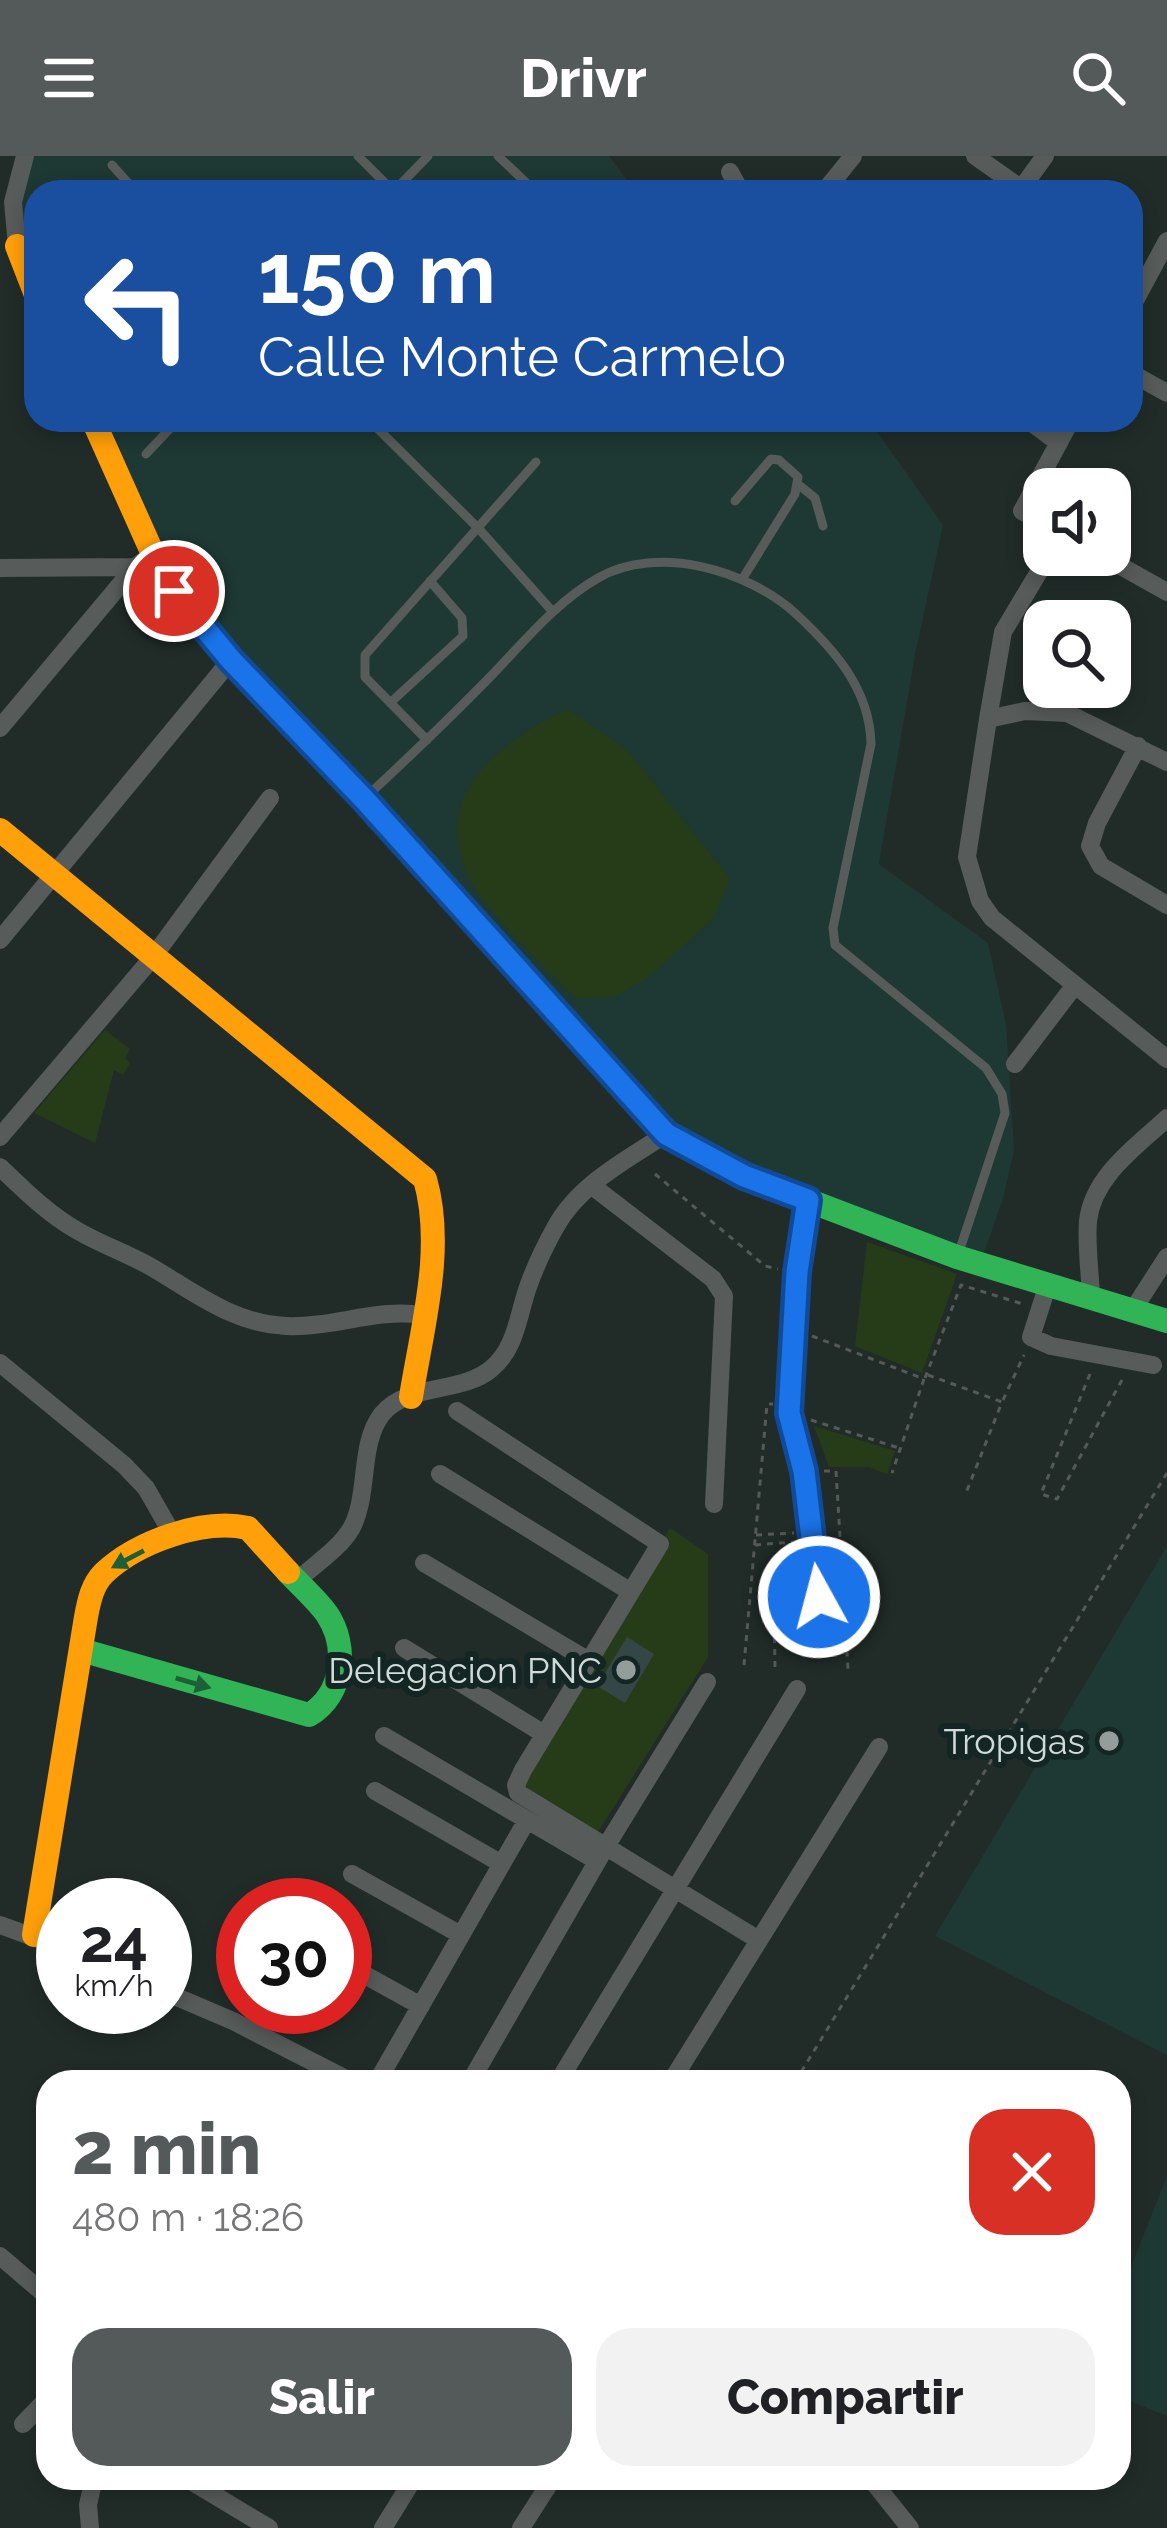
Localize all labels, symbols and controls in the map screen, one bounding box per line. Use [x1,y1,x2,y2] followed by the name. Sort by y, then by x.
[36,45,102,111] icon: menu
[1065,45,1131,111] icon: search
[520,46,647,110] text: Drivr
[258,224,496,323] text: 150 m
[60,228,216,384] icon: left
[258,325,786,389] text: Calle Monte Carmelo
[1023,468,1131,708] map controls
[1023,468,1131,576] button: sound
[123,540,225,642] pin
[141,558,207,624] icon: arrive
[1023,600,1131,708] button: search
[756,1534,882,1660] position arrow
[110,1548,145,1569] one-way arrow
[328,1649,602,1691] place label: Delegacion PNC
[613,1657,639,1683] marker: Delegacion PNC
[175,1675,212,1694] one-way arrow
[943,1720,1085,1762] place label: Tropigas
[1096,1728,1122,1754] marker: Tropigas
[216,1878,372,2034] speed limit sign: 30
[80,1906,148,1976] text: 24
[74,1968,154,2003] text: km/h
[72,2106,261,2191] text: 2 min
[969,2109,1095,2235] button: close
[72,2194,304,2240] text: 480 m · 18:26
[72,2328,572,2466] button: Salir
[596,2328,1095,2466] button: Compartir

